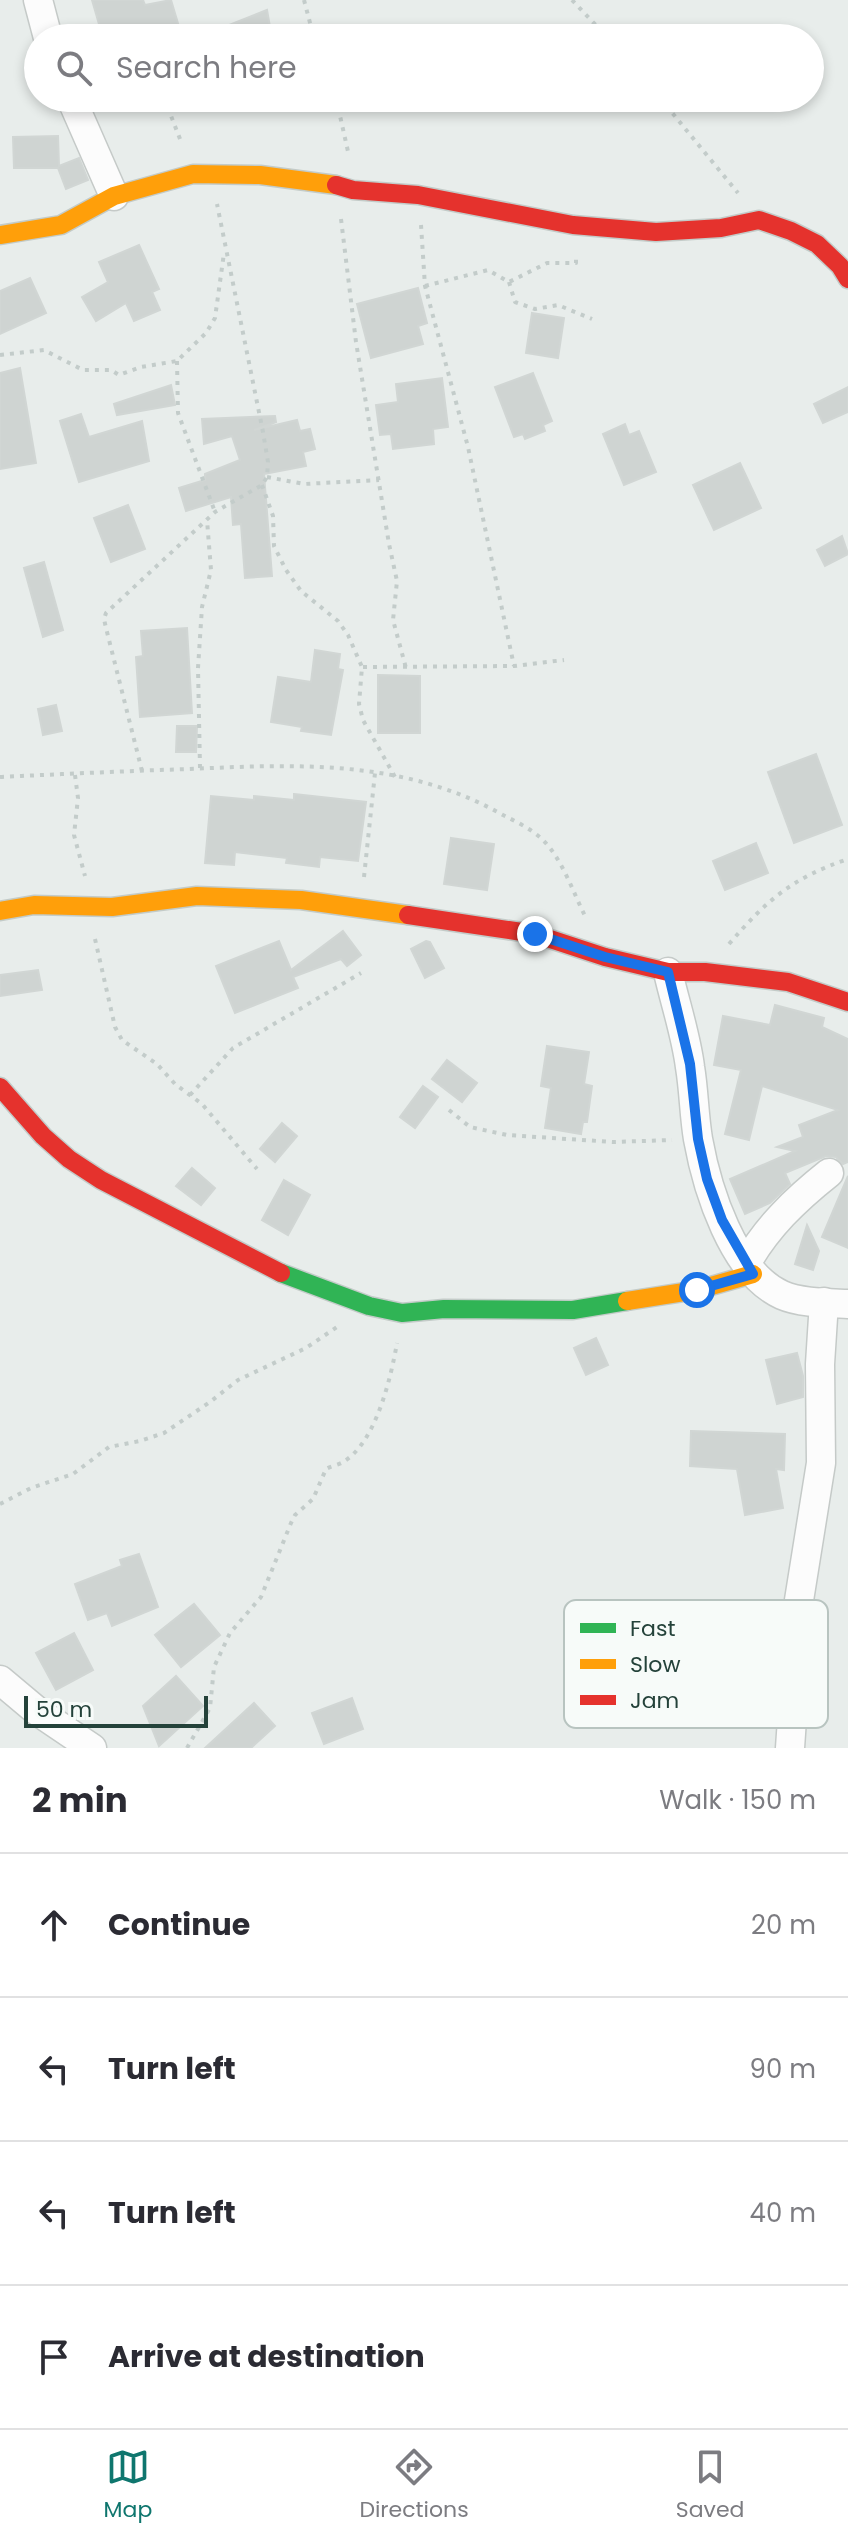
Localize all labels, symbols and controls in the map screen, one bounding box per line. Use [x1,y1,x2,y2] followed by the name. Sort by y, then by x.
[24,24,824,112] search box
[52,46,96,90] icon: search
[116,46,297,89] text: Search here
[517,916,553,952] route end
[679,1272,715,1308] route start
[564,1600,828,1728] legend
[630,1613,675,1644] text: Fast
[630,1649,680,1680] text: Slow
[630,1685,679,1716] text: Jam
[24,1692,208,1728] scale bar
[36,1694,92,1725] text: 50 m
[32,1776,128,1824] text: 2 min
[659,1782,816,1818] text: Walk · 150 m
[32,1903,76,1947] icon: ahead
[108,1903,250,1946] text: Continue
[751,1907,816,1943] text: 20 m
[32,2047,76,2091] icon: left
[108,2047,236,2090] text: Turn left
[750,2051,816,2087] text: 90 m
[32,2191,76,2235] icon: left
[108,2191,236,2234] text: Turn left
[750,2195,816,2231] text: 40 m
[32,2335,76,2379] icon: arrive
[108,2335,425,2378] text: Arrive at destination
[104,2445,152,2526] tab: Map
[359,2445,469,2526] tab: Directions
[676,2445,744,2526] tab: Saved

